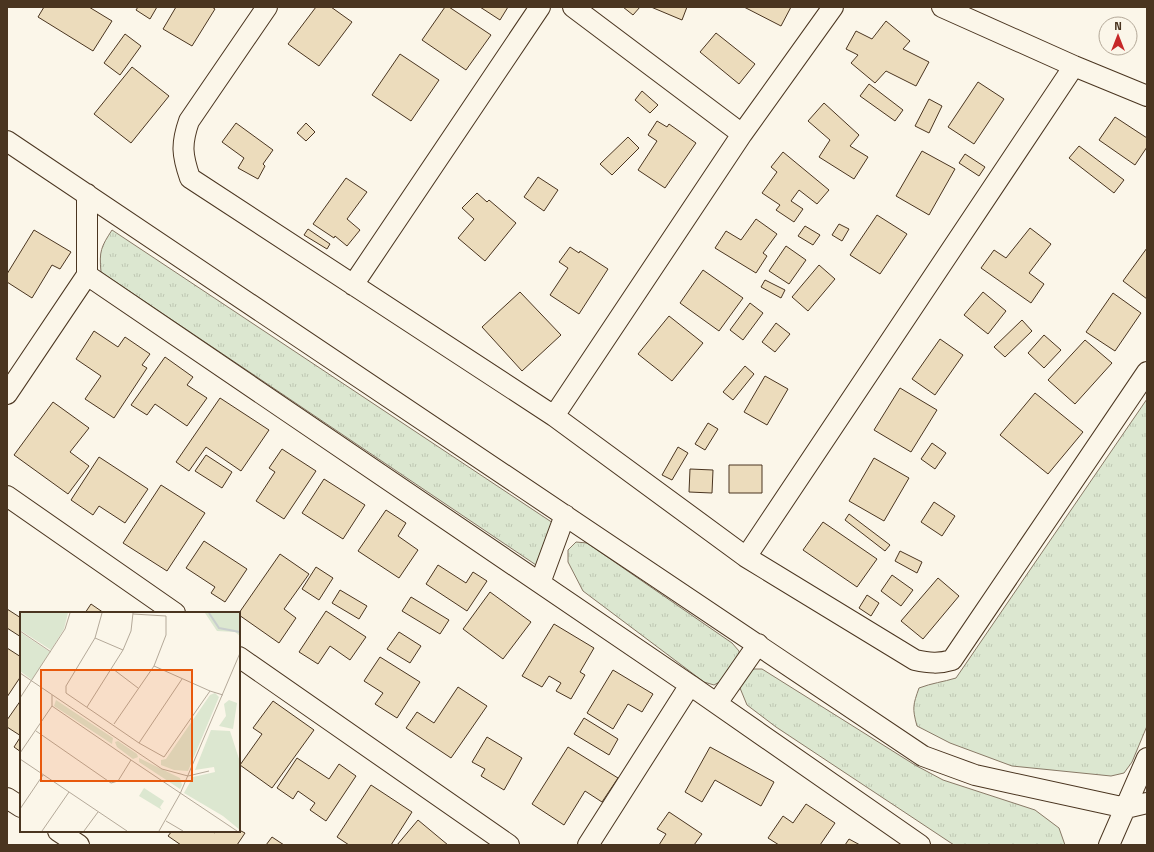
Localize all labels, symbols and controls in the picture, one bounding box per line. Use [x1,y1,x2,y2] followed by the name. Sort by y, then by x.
[1098,16,1138,56] north arrow
[1114,18,1122,34] text: N
[20,612,240,832] inset map

